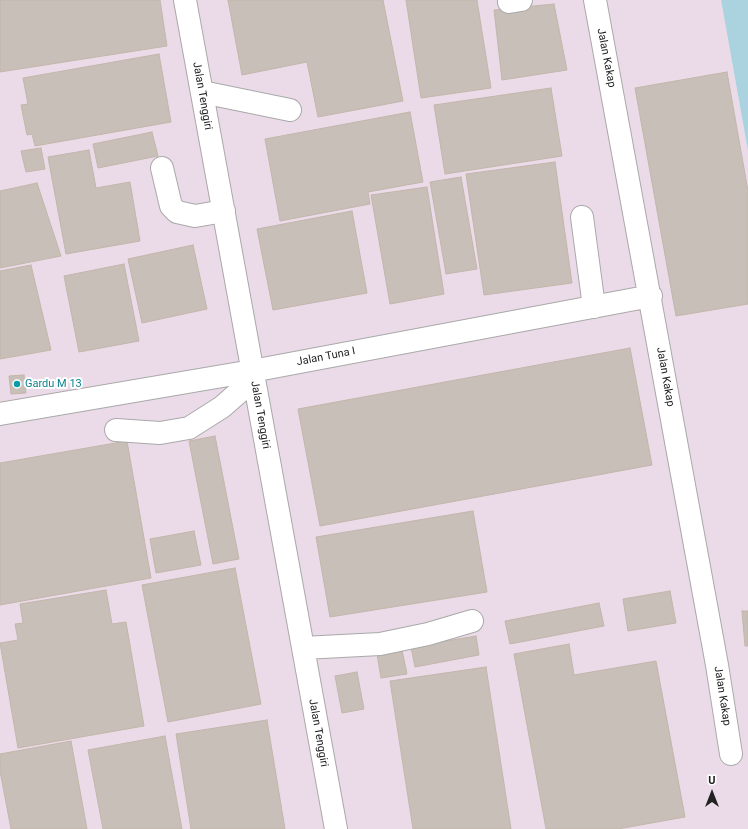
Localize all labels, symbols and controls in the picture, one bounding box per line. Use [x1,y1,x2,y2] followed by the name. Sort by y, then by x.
[594,27,618,89] street label: Jalan Kakap
[190,61,214,131] street label: Jalan Tenggiri
[296,345,356,369] street label: Jalan Tuna I
[653,346,677,408] street label: Jalan Kakap
[25,377,82,391] place label: Gardu M 13
[12,379,22,389] marker: Gardu M 13
[248,380,272,450] street label: Jalan Tenggiri
[711,665,733,727] street label: Jalan Kakap
[306,698,330,768] street label: Jalan Tenggiri
[692,773,732,813] north arrow
[708,774,716,787] text: U

